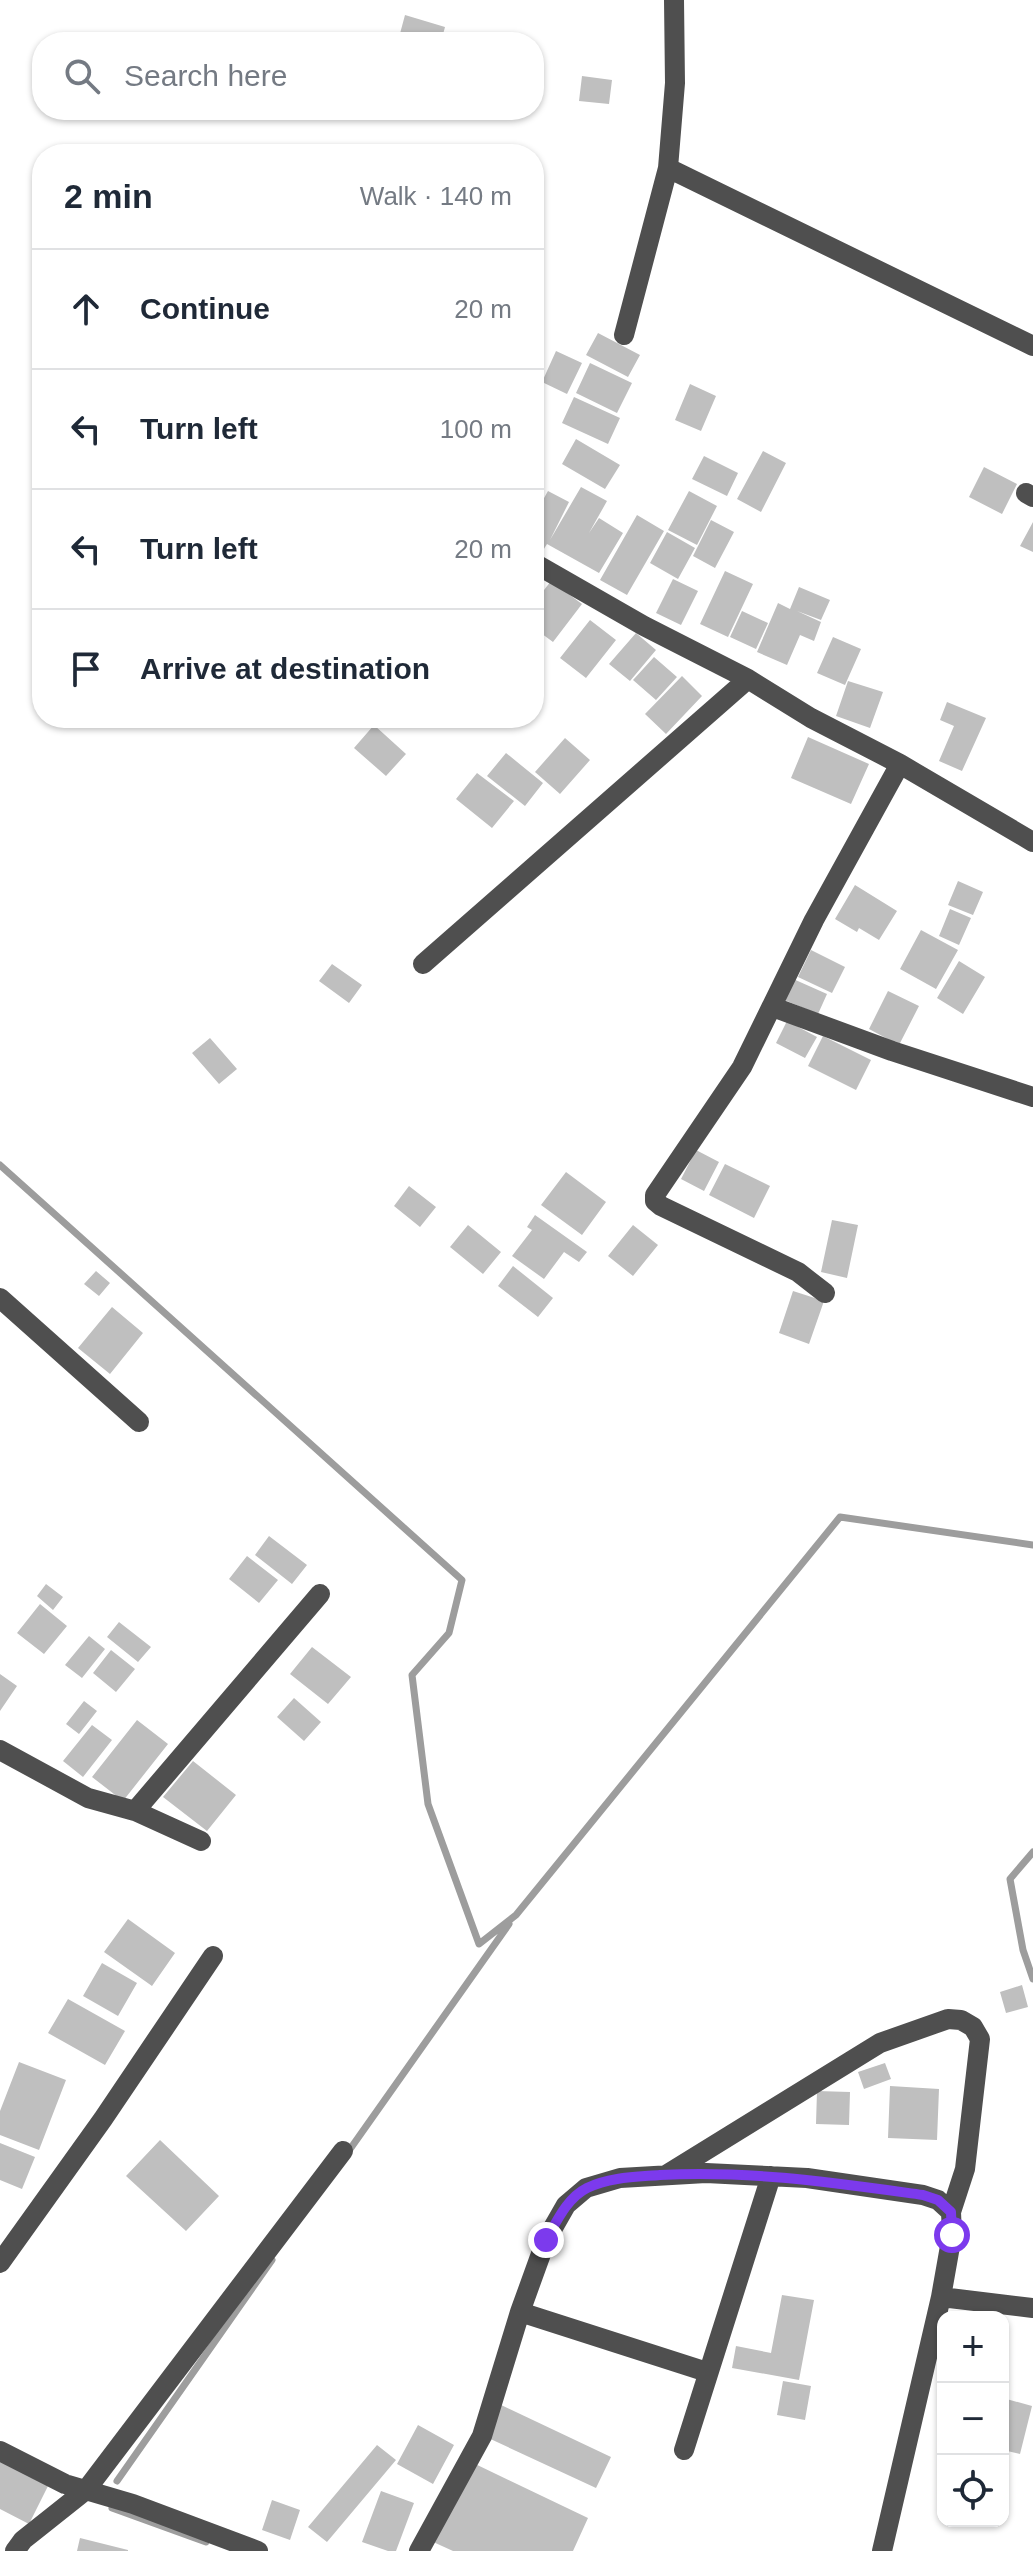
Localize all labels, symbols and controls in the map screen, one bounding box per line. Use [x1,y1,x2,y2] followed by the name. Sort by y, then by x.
[32,32,544,120] search box
[60,54,104,98] icon: search
[124,59,287,92] text: Search here
[64,177,153,215] text: 2 min
[360,181,512,211] text: Walk · 140 m
[64,287,108,331] icon: ahead
[140,292,270,325] text: Continue
[454,294,512,324] text: 20 m
[64,407,108,451] icon: left
[140,412,258,445] text: Turn left
[440,414,512,444] text: 100 m
[64,527,108,571] icon: left
[140,532,258,565] text: Turn left
[454,534,512,564] text: 20 m
[64,647,108,691] icon: arrive
[140,652,430,685] text: Arrive at destination
[934,2217,970,2253] route start
[528,2222,564,2258] route end
[937,2311,1009,2527] map controls
[937,2311,1009,2383] button: +
[937,2383,1009,2455] button: −
[937,2455,1009,2527] button: locate

